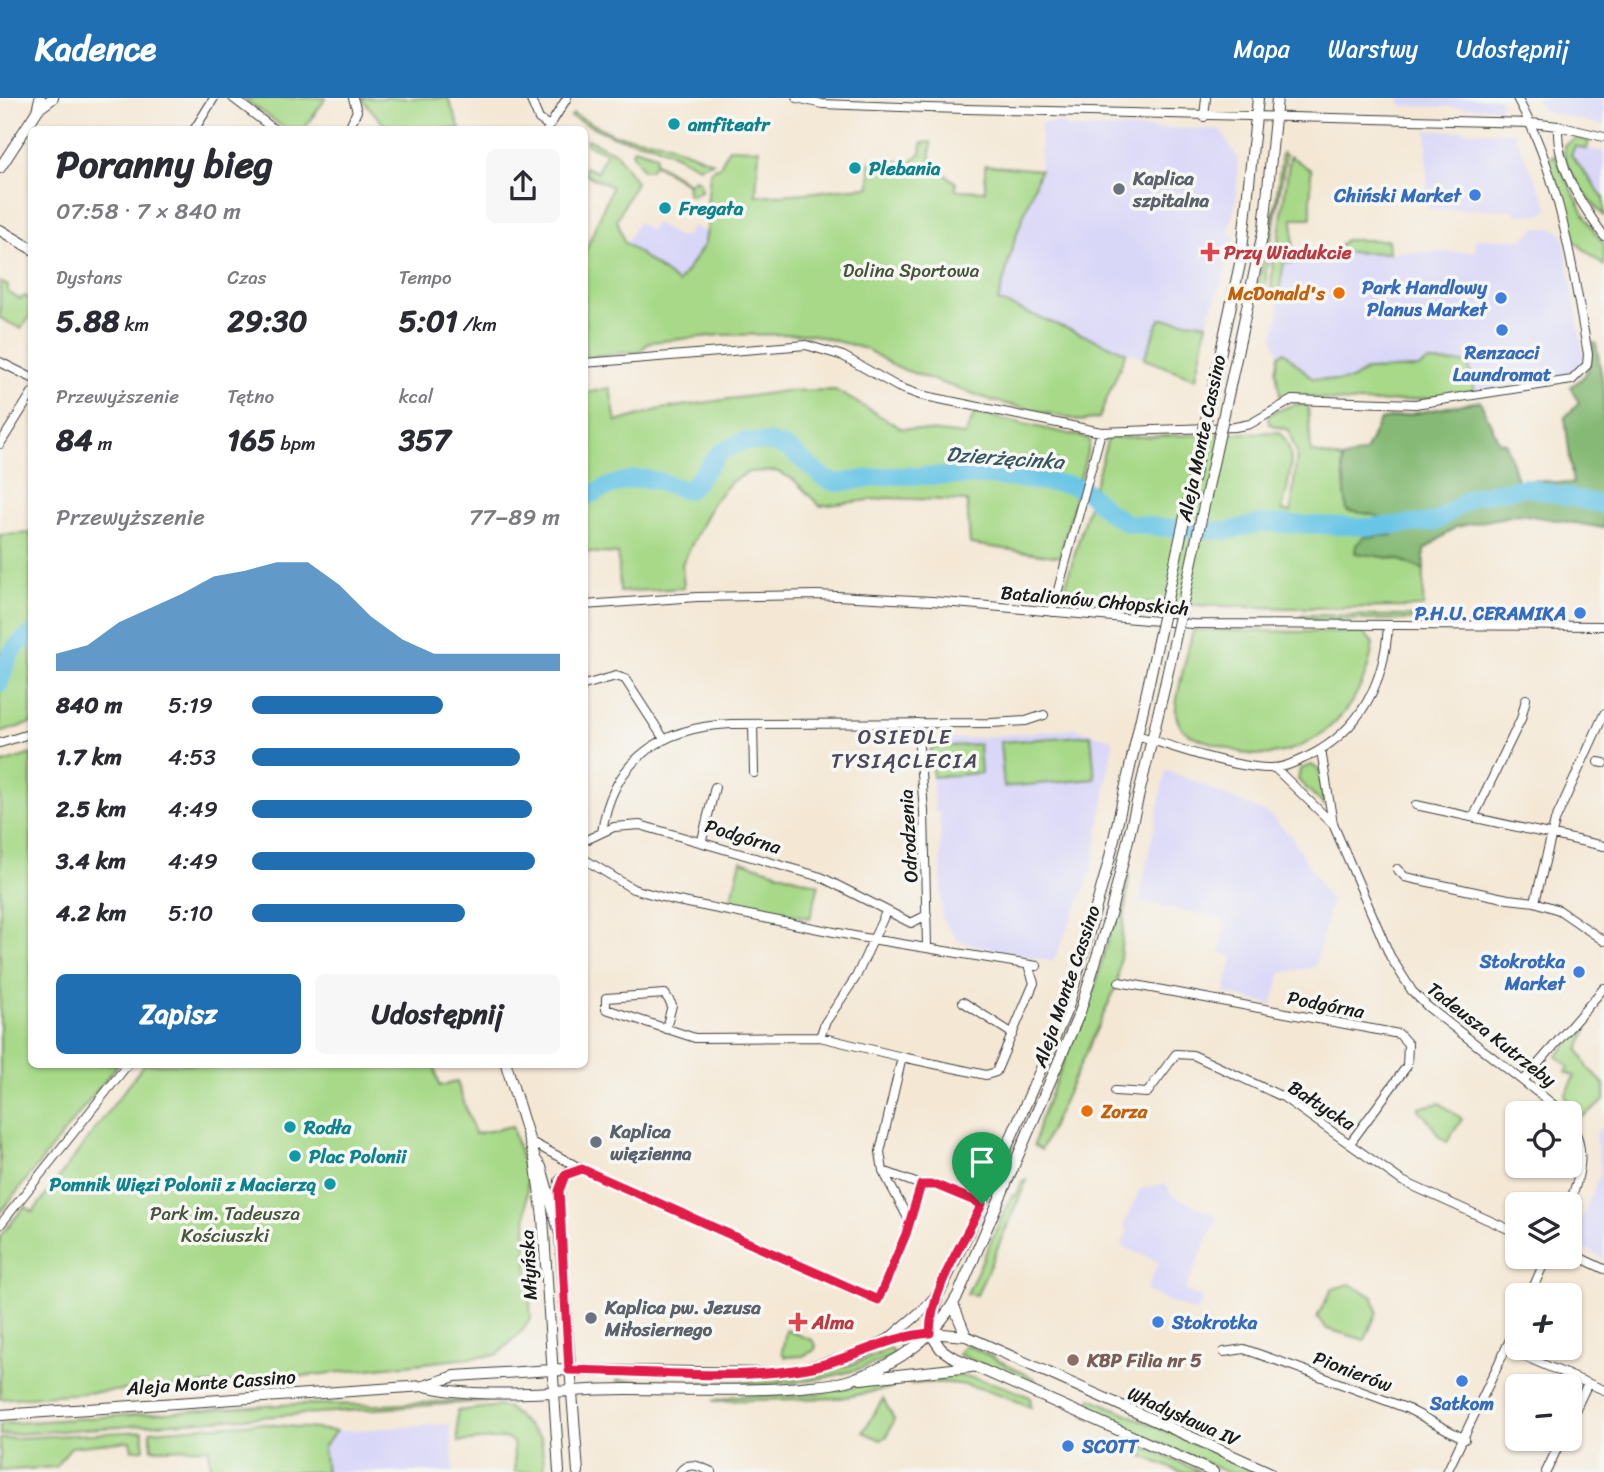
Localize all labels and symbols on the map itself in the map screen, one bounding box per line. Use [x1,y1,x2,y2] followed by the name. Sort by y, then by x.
[687,108,771,141] place label: amfiteatr
[666,116,682,132] marker: amfiteatr
[869,152,941,185] place label: Plebania
[847,160,863,176] marker: Plebania
[1132,162,1210,217] place label: Kaplica szpitalna
[1333,179,1462,212] place label: Chiński Market
[1111,181,1127,197] marker: Kaplica szpitalna
[1467,187,1483,203] marker: Chiński Market
[678,192,744,225] place label: Fregata
[657,200,673,216] marker: Fregata
[1224,236,1352,269] place label: Przy Wiadukcie
[1202,244,1218,260] marker: Przy Wiadukcie
[843,254,980,287] park label: Dolina Sportowa
[1362,271,1488,326] place label: Park Handlowy Planus Market
[1227,277,1326,310] place label: McDonald's
[1331,285,1347,301] marker: McDonald's
[1493,290,1509,306] marker: Park Handlowy Planus Market
[1494,322,1510,338] marker: Renzacci Laundromat
[1453,336,1552,391] place label: Renzacci Laundromat
[1168,351,1235,525] street label: Aleja Monte Cassino
[945,435,1067,481] water label: Dzierżęcinka
[999,576,1191,625] street label: Batalionów Chłopskich
[1415,597,1566,630] place label: P.H.U. CERAMIKA
[1572,605,1588,621] marker: P.H.U. CERAMIKA
[831,718,979,780] district label: OSIEDLE TYSIĄCLECIA
[890,788,927,884] street label: Odrodzenia
[701,809,785,864] street label: Podgórna
[1023,900,1110,1073] street label: Aleja Monte Cassino
[1479,945,1566,1000] place label: Stokrotka Market
[1571,964,1587,980] marker: Stokrotka Market
[1420,973,1564,1096] street label: Tadeusza Kutrzeby
[1284,981,1368,1028] street label: Podgórna
[1281,1071,1363,1140] street label: Bałtycka
[1100,1095,1148,1128] place label: Zorza
[1079,1103,1095,1119] marker: Zorza
[303,1111,351,1144] place label: Rodła
[609,1115,692,1170] place label: Kaplica więzienna
[282,1119,298,1135] marker: Rodła
[952,1132,1012,1204] pin
[588,1134,604,1150] marker: Kaplica więzienna
[309,1140,408,1173] place label: Plac Polonii
[287,1148,303,1164] marker: Plac Polonii
[50,1168,316,1201] place label: Pomnik Więzi Polonii z Macierzą
[322,1176,338,1192] marker: Pomnik Więzi Polonii z Macierzą
[150,1197,300,1252] park label: Park im. Tadeusza Kościuszki
[510,1229,547,1301] street label: Młyńska
[604,1291,761,1346] place label: Kaplica pw. Jezusa Miłosiernego
[811,1306,854,1339] place label: Alma
[1171,1306,1258,1339] place label: Stokrotka
[583,1310,599,1326] marker: Kaplica pw. Jezusa Miłosiernego
[790,1314,806,1330] marker: Alma
[1150,1314,1166,1330] marker: Stokrotka
[1309,1341,1397,1402] street label: Pionierów
[1086,1344,1202,1377] place label: KBP Filia nr 5
[1065,1352,1081,1368] marker: KBP Filia nr 5
[124,1360,297,1405] street label: Aleja Monte Cassino
[1454,1373,1470,1389] marker: Satkom
[1122,1377,1246,1456] street label: Władysława IV
[1429,1387,1494,1420] place label: Satkom
[1081,1430,1140,1463] place label: SCOTT
[1060,1438,1076,1454] marker: SCOTT

